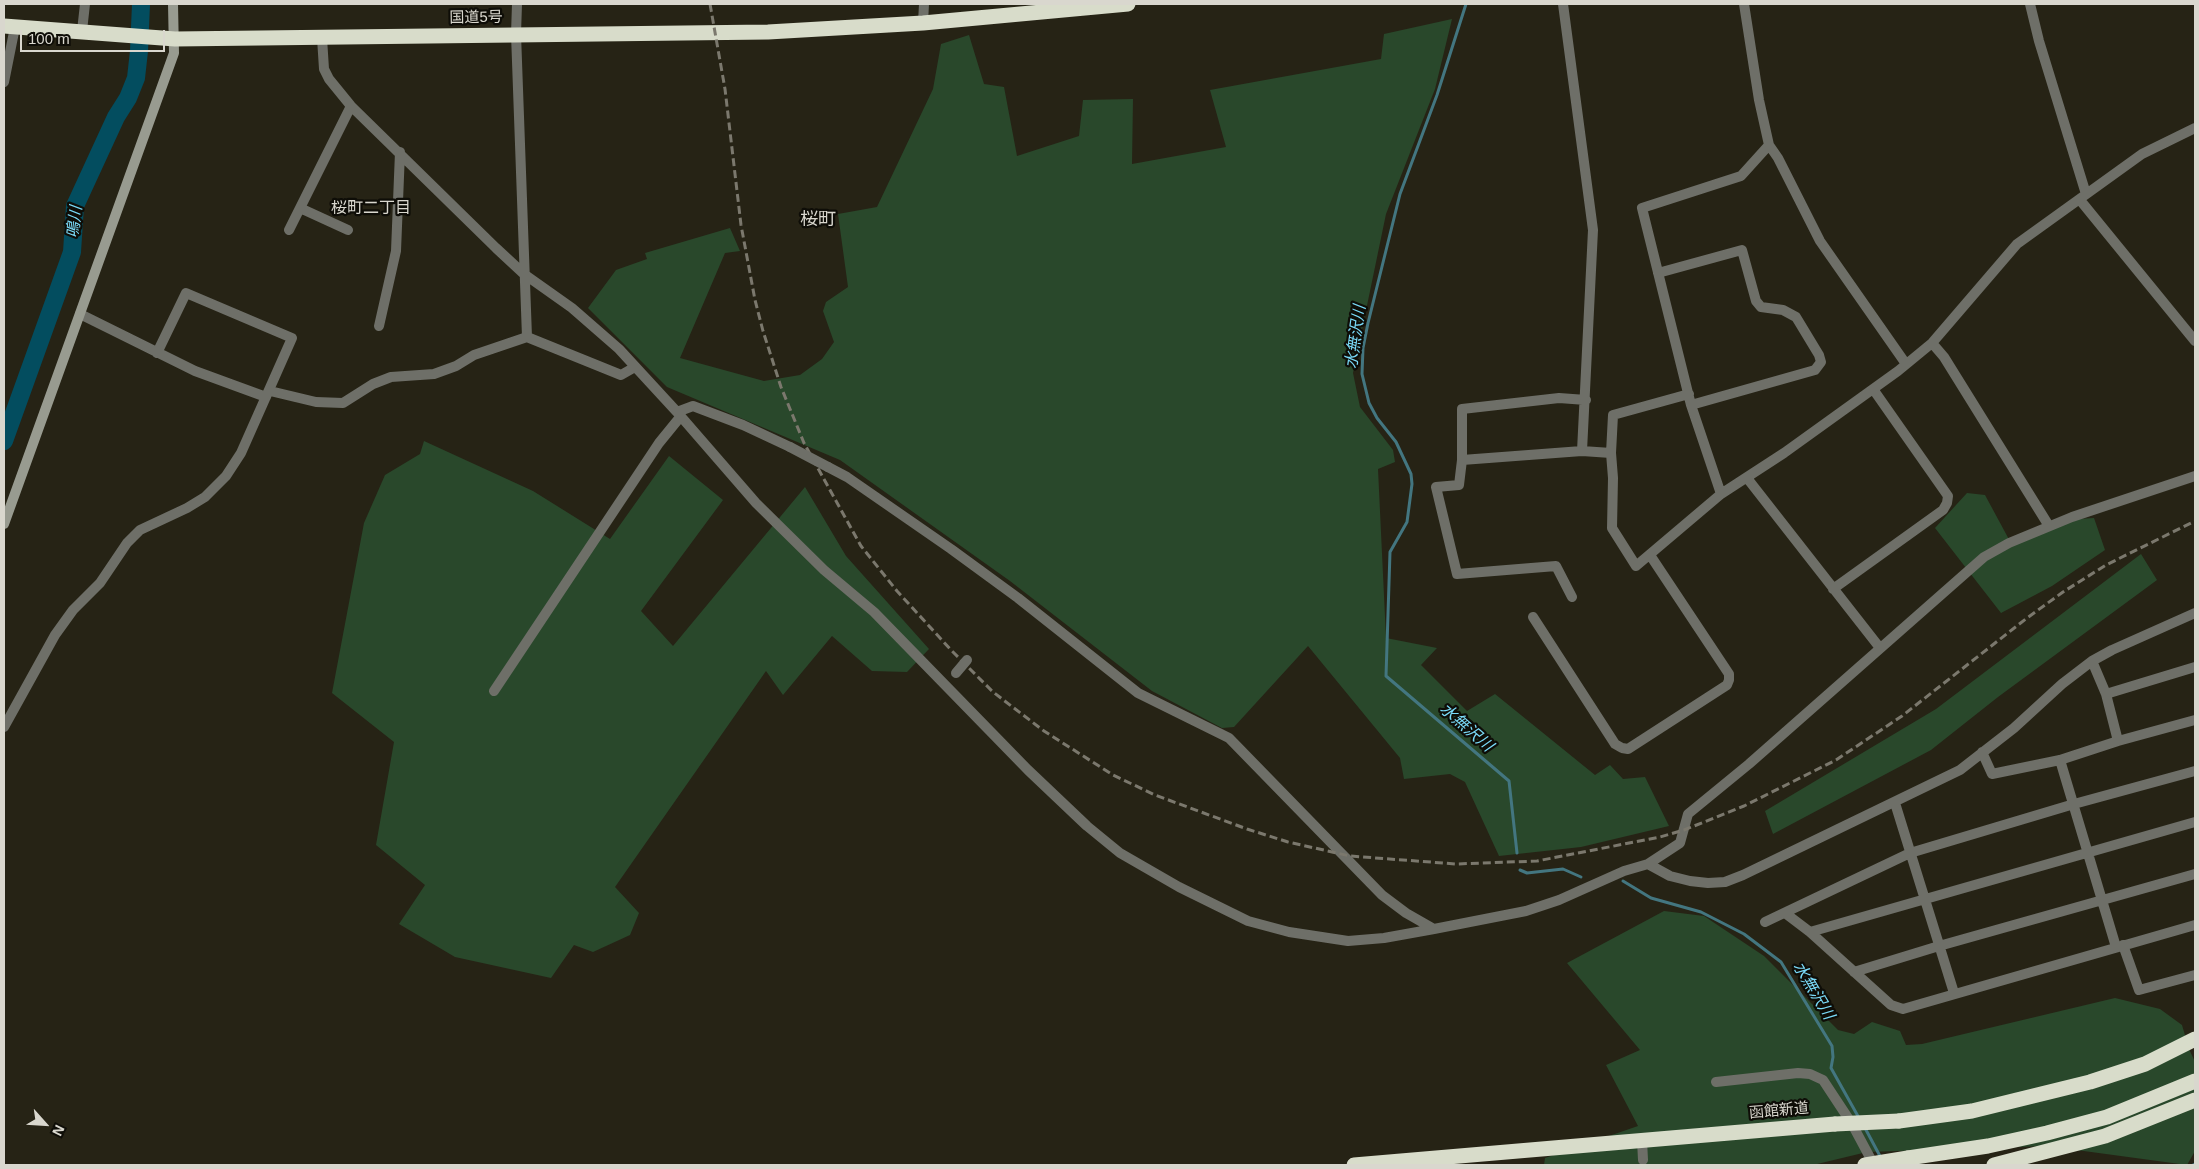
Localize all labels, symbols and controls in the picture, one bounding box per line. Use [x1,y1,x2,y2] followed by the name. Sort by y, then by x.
[449,9,503,27] street label: 国道5号
[22,20,168,52] scale bar
[28,30,70,47] text: 100 m
[331,199,411,219] district label: 桜町二丁目
[64,205,86,239] water label: 鳴川
[800,209,836,231] district label: 桜町
[1342,304,1370,370] water label: 水無沢川
[1436,700,1496,756] water label: 水無沢川
[1788,959,1838,1023] water label: 水無沢川
[20,1099,70,1149] north arrow
[1748,1099,1810,1123] street label: 函館新道
[49,1123,68,1139] text: N

